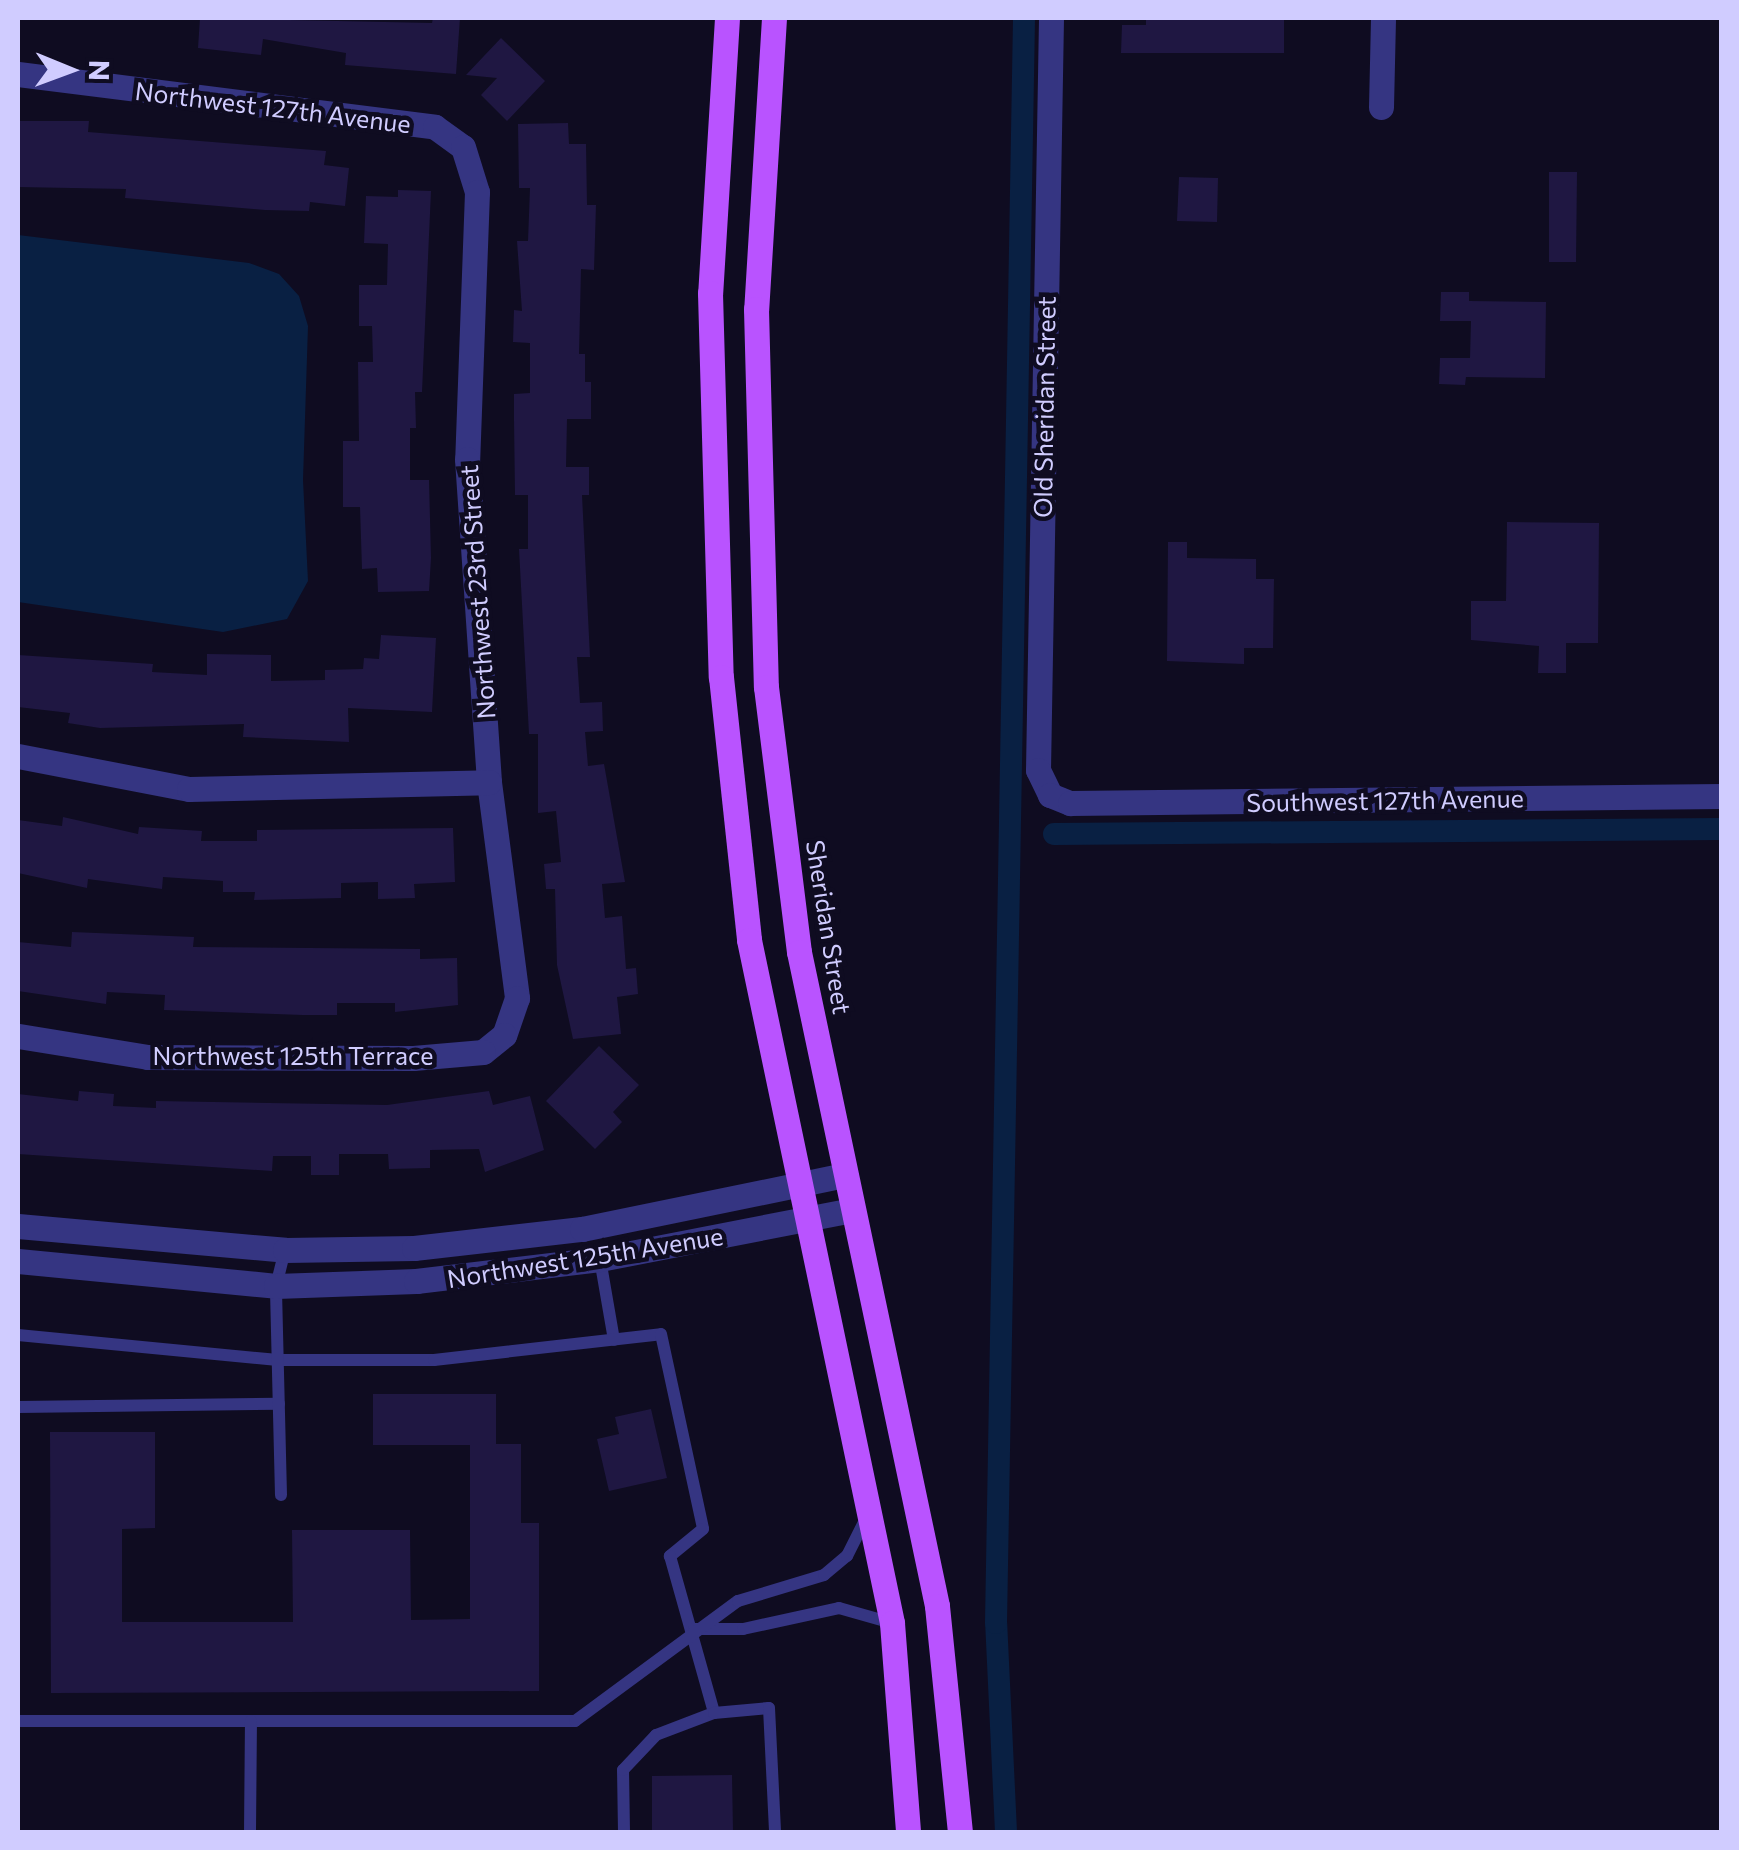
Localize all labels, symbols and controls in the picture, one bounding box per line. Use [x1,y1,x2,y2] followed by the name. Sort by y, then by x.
[20,20,120,120] north arrow
[83,60,117,81] text: N
[133,75,413,139] street label: Northwest 127th Avenue
[1027,296,1061,518] street label: Old Sheridan Street
[453,464,501,720] street label: Northwest 23rd Street
[1246,783,1524,817] street label: Southwest 127th Avenue
[800,838,858,1016] street label: Sheridan Street
[152,1040,434,1070] street label: Northwest 125th Terrace
[445,1220,725,1294] street label: Northwest 125th Avenue

